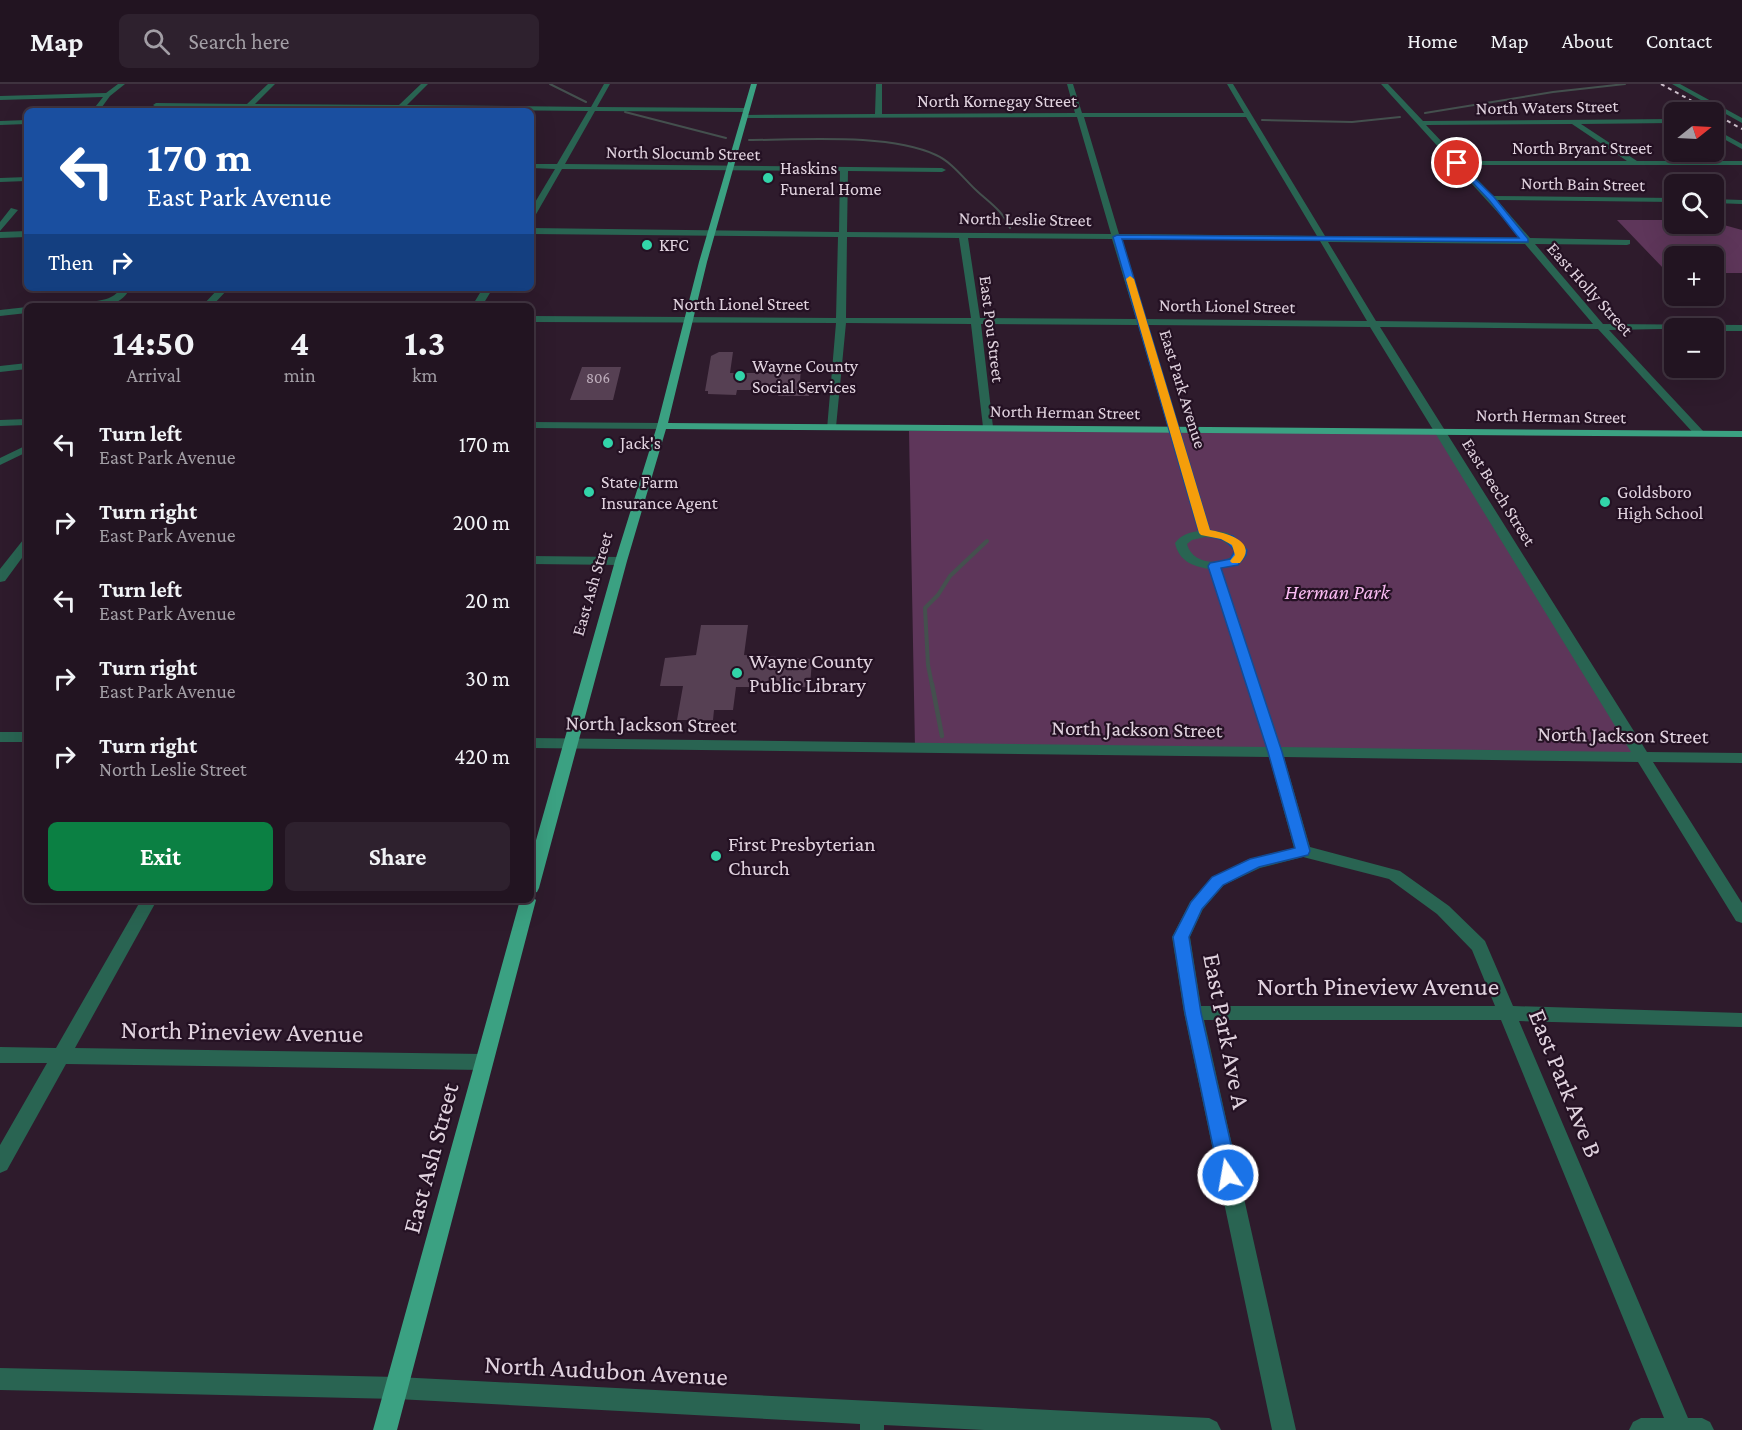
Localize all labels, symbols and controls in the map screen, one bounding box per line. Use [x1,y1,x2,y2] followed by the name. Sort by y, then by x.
[119,14,539,68] search box
[140,25,173,58] icon: search
[30,26,83,57] text: Map
[188,29,289,54] text: Search here
[1407,29,1457,53] text: Home
[1490,29,1529,53] text: Map
[1562,29,1613,53] text: About
[1646,29,1712,53] text: Contact
[917,91,1078,111] street label: North Kornegay Street
[1475,96,1620,118] street label: North Waters Street
[1664,102,1724,162] north arrow
[1664,102,1724,378] map controls
[48,132,126,210] icon: left
[147,133,252,180] text: 170 m
[1431,137,1482,188] pin
[1512,138,1653,158] street label: North Bryant Street
[606,142,761,164] street label: North Slocumb Street
[1440,146,1473,179] icon: arrive
[780,158,881,199] place label: Haskins Funeral Home
[761,171,775,185] marker: Haskins Funeral Home
[1521,173,1646,195] street label: North Bain Street
[1664,174,1724,234] button: search
[147,182,331,212] text: East Park Avenue
[958,208,1093,230] street label: North Leslie Street
[659,235,689,255] place label: KFC
[640,238,654,252] marker: KFC
[1543,238,1638,341] street label: East Holly Street
[105,246,138,279] icon: right
[1664,246,1724,306] button: +
[48,250,93,275] text: Then
[976,275,1009,384] street label: East Pou Street
[673,294,810,314] street label: North Lionel Street
[1159,295,1296,317] street label: North Lionel Street
[1664,318,1724,378] button: −
[113,323,195,363] text: 14:50
[290,323,309,363] text: 4
[404,323,445,363] text: 1.3
[1155,327,1211,451] street label: East Park Avenue
[752,356,859,397] place label: Wayne County Social Services
[127,364,181,386] text: Arrival
[284,364,316,386] text: min
[412,364,438,386] text: km
[733,369,747,383] marker: Wayne County Social Services
[586,370,610,386] house number: 806
[990,401,1141,423] street label: North Herman Street
[1476,405,1627,427] street label: North Herman Street
[99,421,182,446] text: Turn left
[48,428,81,461] icon: left
[459,432,510,457] text: 170 m
[618,433,661,453] place label: Jack's
[1458,435,1541,550] street label: East Beech Street
[601,436,615,450] marker: Jack's
[99,446,236,468] text: East Park Avenue
[601,472,719,513] place label: State Farm Insurance Agent
[1617,482,1704,523] place label: Goldsboro High School
[582,485,596,499] marker: State Farm Insurance Agent
[1598,495,1612,509] marker: Goldsboro High School
[99,499,197,524] text: Turn right
[48,506,81,539] icon: right
[453,510,510,535] text: 200 m
[99,524,236,546] text: East Park Avenue
[568,529,617,638] street label: East Ash Street
[99,577,182,602] text: Turn left
[1284,580,1390,604] park label: Herman Park
[48,584,81,617] icon: left
[465,588,510,613] text: 20 m
[99,602,236,624] text: East Park Avenue
[749,649,873,697] place label: Wayne County Public Library
[99,655,197,680] text: Turn right
[48,662,81,695] icon: right
[465,666,510,691] text: 30 m
[730,666,744,680] marker: Wayne County Public Library
[99,680,236,702] text: East Park Avenue
[565,711,738,738] street label: North Jackson Street
[1051,716,1224,743] street label: North Jackson Street
[1537,722,1710,749] street label: North Jackson Street
[99,733,197,758] text: Turn right
[48,740,81,773] icon: right
[454,744,510,769] text: 420 m
[99,758,247,780] text: North Leslie Street
[48,822,273,891] button: Exit
[285,822,510,891] button: Share
[728,832,876,880] place label: First Presbyterian Church
[709,849,723,863] marker: First Presbyterian Church
[1197,951,1256,1112] street label: East Park Ave A
[1257,972,1499,1001] street label: North Pineview Avenue
[1523,1005,1608,1162] street label: East Park Ave B
[120,1015,363,1048] street label: North Pineview Avenue
[396,1079,465,1237] street label: East Ash Street
[1196,1143,1260,1207] position arrow
[483,1350,729,1391] street label: North Audubon Avenue

